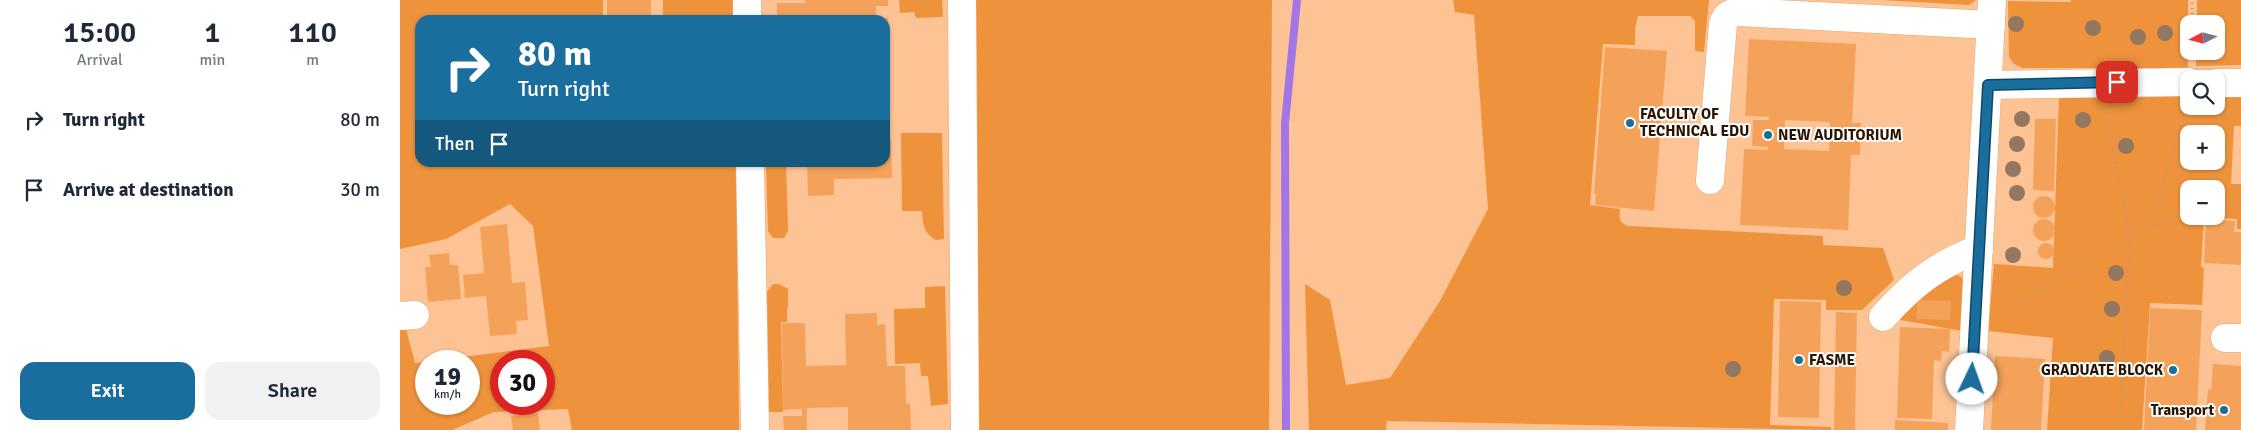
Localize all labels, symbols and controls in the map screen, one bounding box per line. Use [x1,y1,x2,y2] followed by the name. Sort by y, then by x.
[63,14,136,51] text: 15:00
[204,14,220,51] text: 1
[288,14,337,51] text: 110
[2180,15,2225,60] north arrow
[2180,15,2225,225] map controls
[518,32,592,75] text: 80 m
[435,35,500,100] icon: right
[77,50,123,70] text: Arrival
[199,50,225,70] text: min
[306,50,319,70] text: m
[2096,61,2138,103] pin
[2103,68,2131,96] icon: arrive
[2180,70,2225,115] button: search
[518,75,610,102] text: Turn right
[1640,105,1749,140] place label: FACULTY OF TECHNICAL EDU
[20,106,48,134] icon: right
[63,108,145,132] text: Turn right
[340,108,380,132] text: 80 m
[1624,117,1636,129] marker: FACULTY OF TECHNICAL EDU
[2180,125,2225,170] button: +
[1778,126,1902,144] place label: NEW AUDITORIUM
[1762,129,1774,141] marker: NEW AUDITORIUM
[485,130,513,158] icon: arrive
[435,132,475,156] text: Then
[20,176,48,204] icon: arrive
[63,178,234,202] text: Arrive at destination
[340,178,380,202] text: 30 m
[2180,180,2225,225] button: −
[490,350,555,415] speed limit sign: 30
[1809,351,1855,369] place label: FASME
[1945,352,1997,404] position arrow
[1793,354,1805,366] marker: FASME
[434,361,461,392] text: 19
[2041,361,2164,379] place label: GRADUATE BLOCK
[20,362,195,420] button: Exit
[205,362,380,420] button: Share
[2167,364,2179,376] marker: GRADUATE BLOCK
[434,387,461,402] text: km/h
[2151,401,2214,419] place label: Transport
[2218,404,2230,416] marker: Transport

